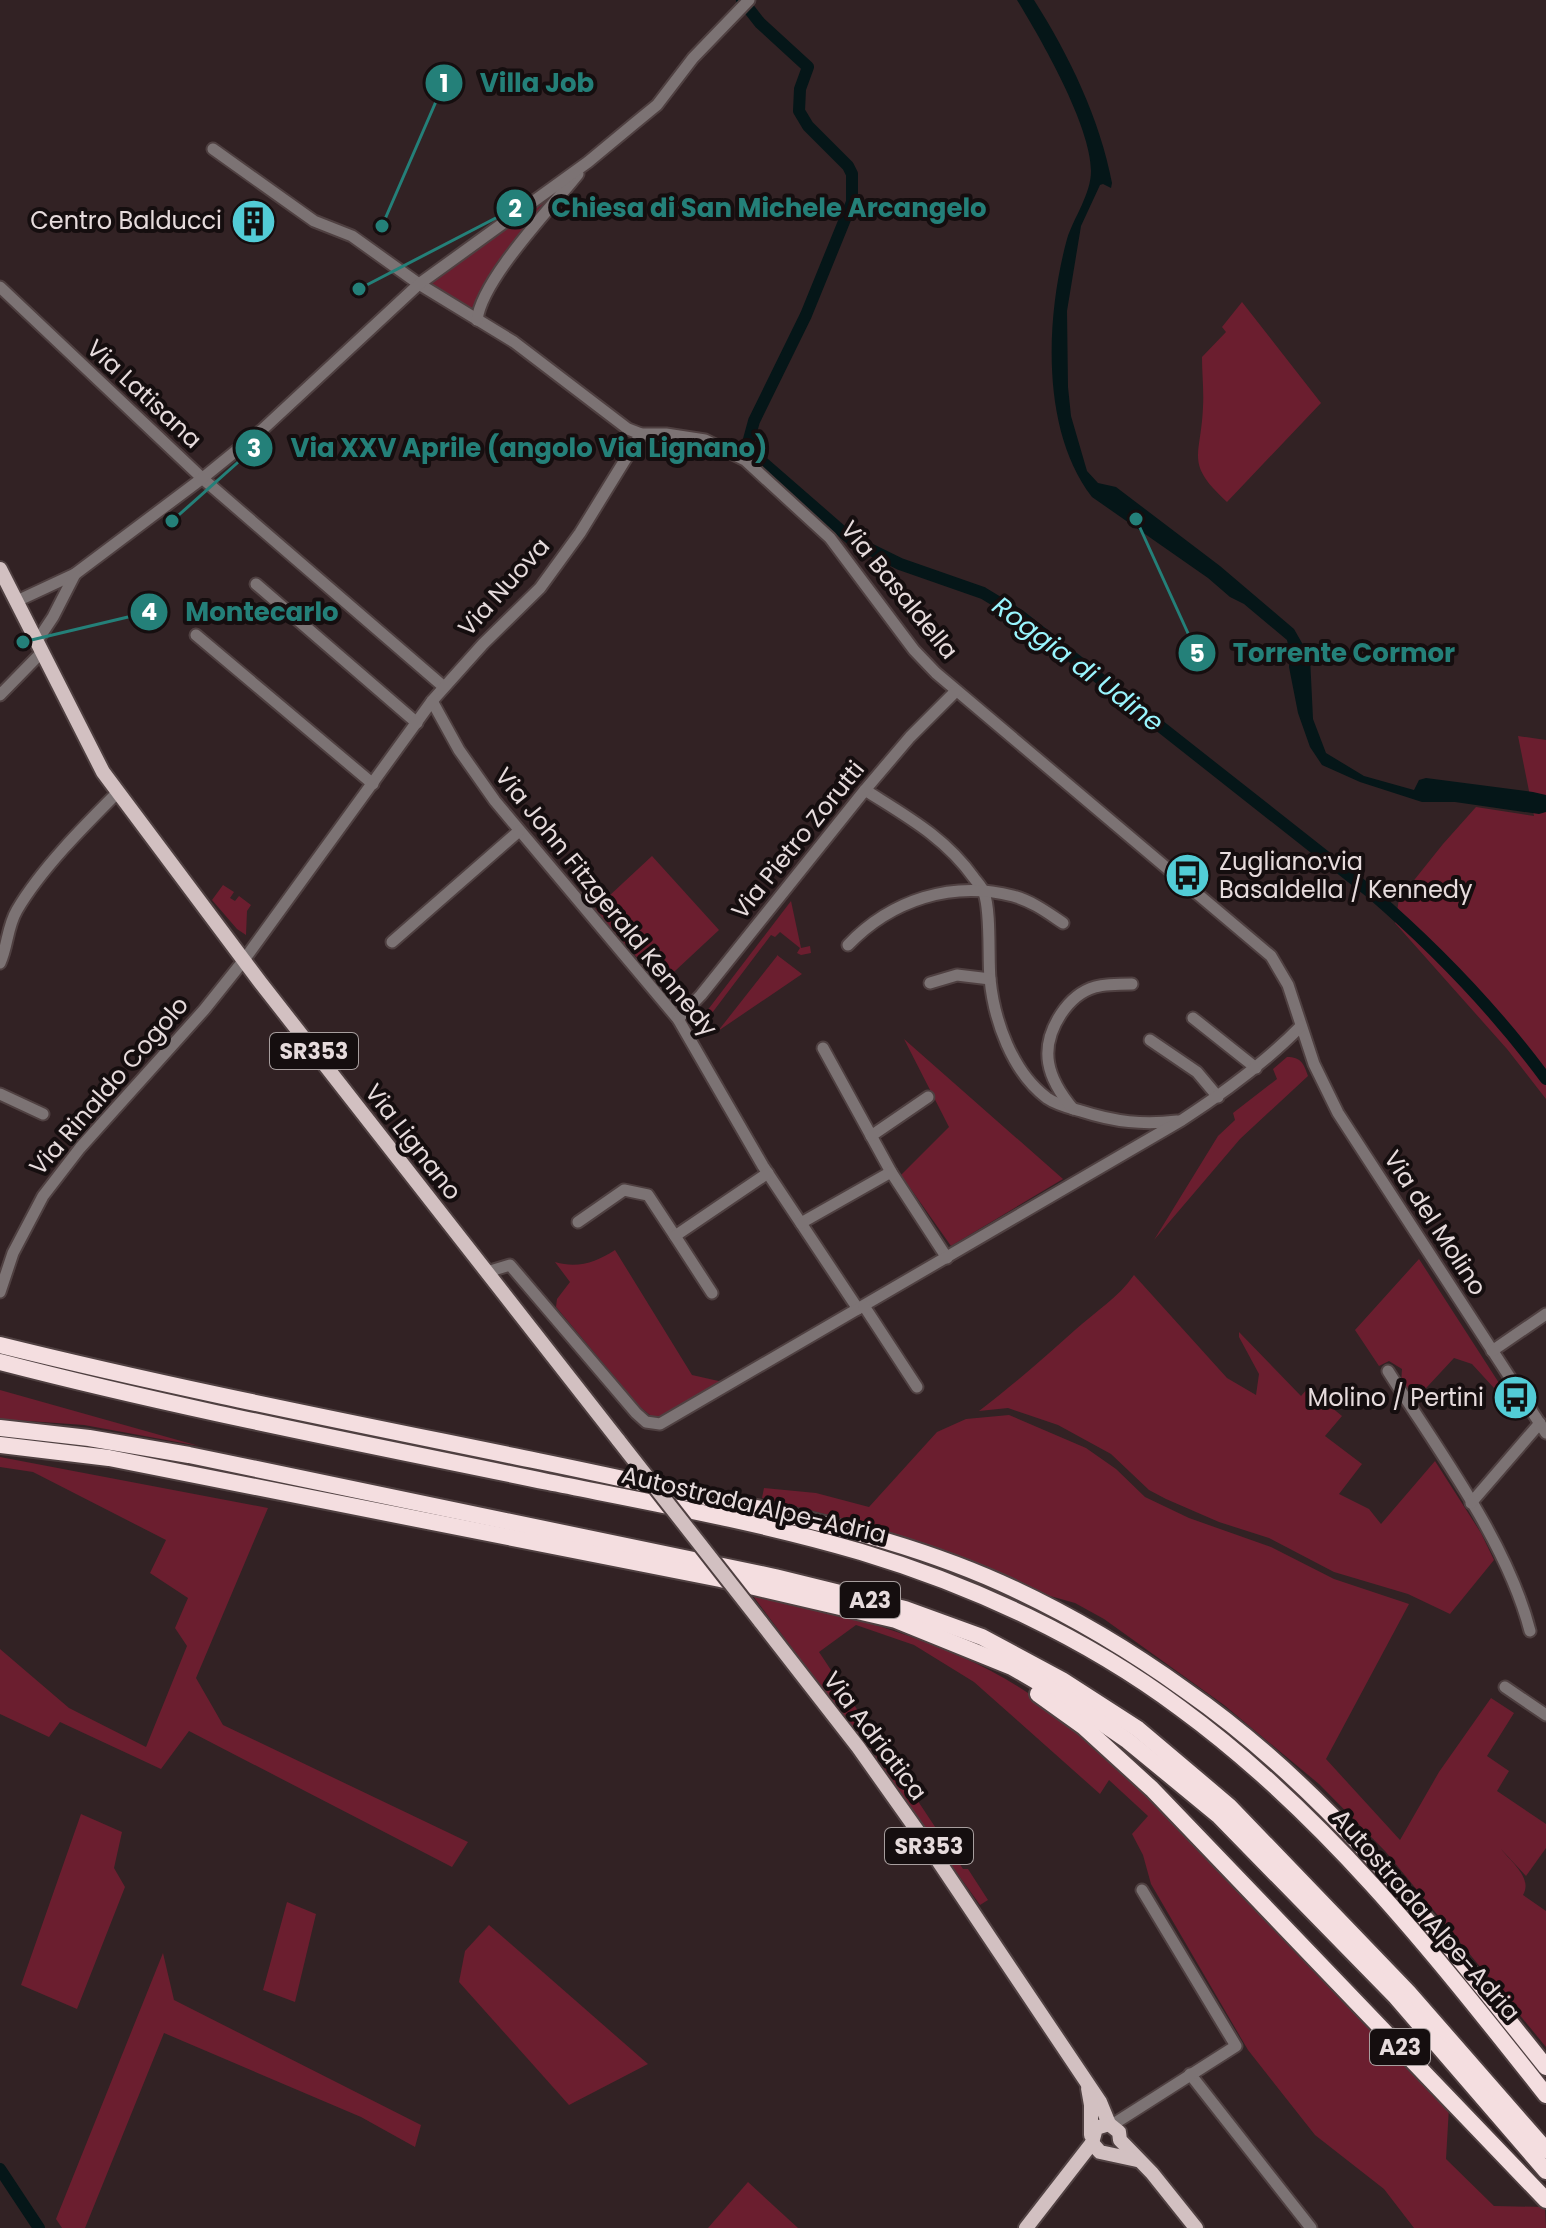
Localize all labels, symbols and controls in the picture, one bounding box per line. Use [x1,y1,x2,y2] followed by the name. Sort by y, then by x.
[424,58,610,108] callout: Villa Job
[480,65,594,101] text: Villa Job
[439,67,449,100] text: 1
[495,183,1002,233] callout: Chiesa di San Michele Arcangelo
[551,190,987,226] text: Chiesa di San Michele Arcangelo
[508,192,522,225] text: 2
[229,197,277,245] building icon: Centro Balducci
[30,204,222,237] place label: Centro Balducci
[80,332,209,456] street label: Via Latisana
[234,423,783,473] callout: Via XXV Aprile (angolo Via Lignano)
[290,430,768,466] text: Via XXV Aprile (angolo Via Lignano)
[247,432,261,465] text: 3
[833,513,966,666] street label: Via Basaldella
[451,530,557,643] street label: Via Nuova
[129,587,354,637] callout: Montecarlo
[985,588,1171,740] water label: Roggia di Udine
[185,594,339,630] text: Montecarlo
[141,595,157,628] text: 4
[1177,628,1471,678] callout: Torrente Cormor
[1233,635,1455,671] text: Torrente Cormor
[1189,637,1205,670] text: 5
[723,754,872,926] street label: Via Pietro Zorutti
[488,760,726,1043] street label: Via John Fitzgerald Kennedy
[1219,845,1473,906] place label: Zugliano:via Basaldella / Kennedy
[1164,852,1212,900] bus stop icon: Zugliano:via Basaldella / Kennedy
[22,989,196,1182] street label: Via Rinaldo Cogolo
[270,1033,358,1069] road number: SR353
[357,1077,469,1207] street label: Via Lignano
[1376,1144,1495,1302] street label: Via del Molino
[1491,1374,1539,1422] bus stop icon: Molino / Pertini
[1308,1381,1484,1414] place label: Molino / Pertini
[618,1458,890,1551] street label: Autostrada Alpe-Adria
[840,1582,900,1618] road number: A23
[816,1664,935,1807] street label: Via Adriatica
[1325,1802,1528,2028] street label: Autostrada Alpe-Adria
[885,1828,973,1864] road number: SR353
[1370,2029,1430,2065] road number: A23

